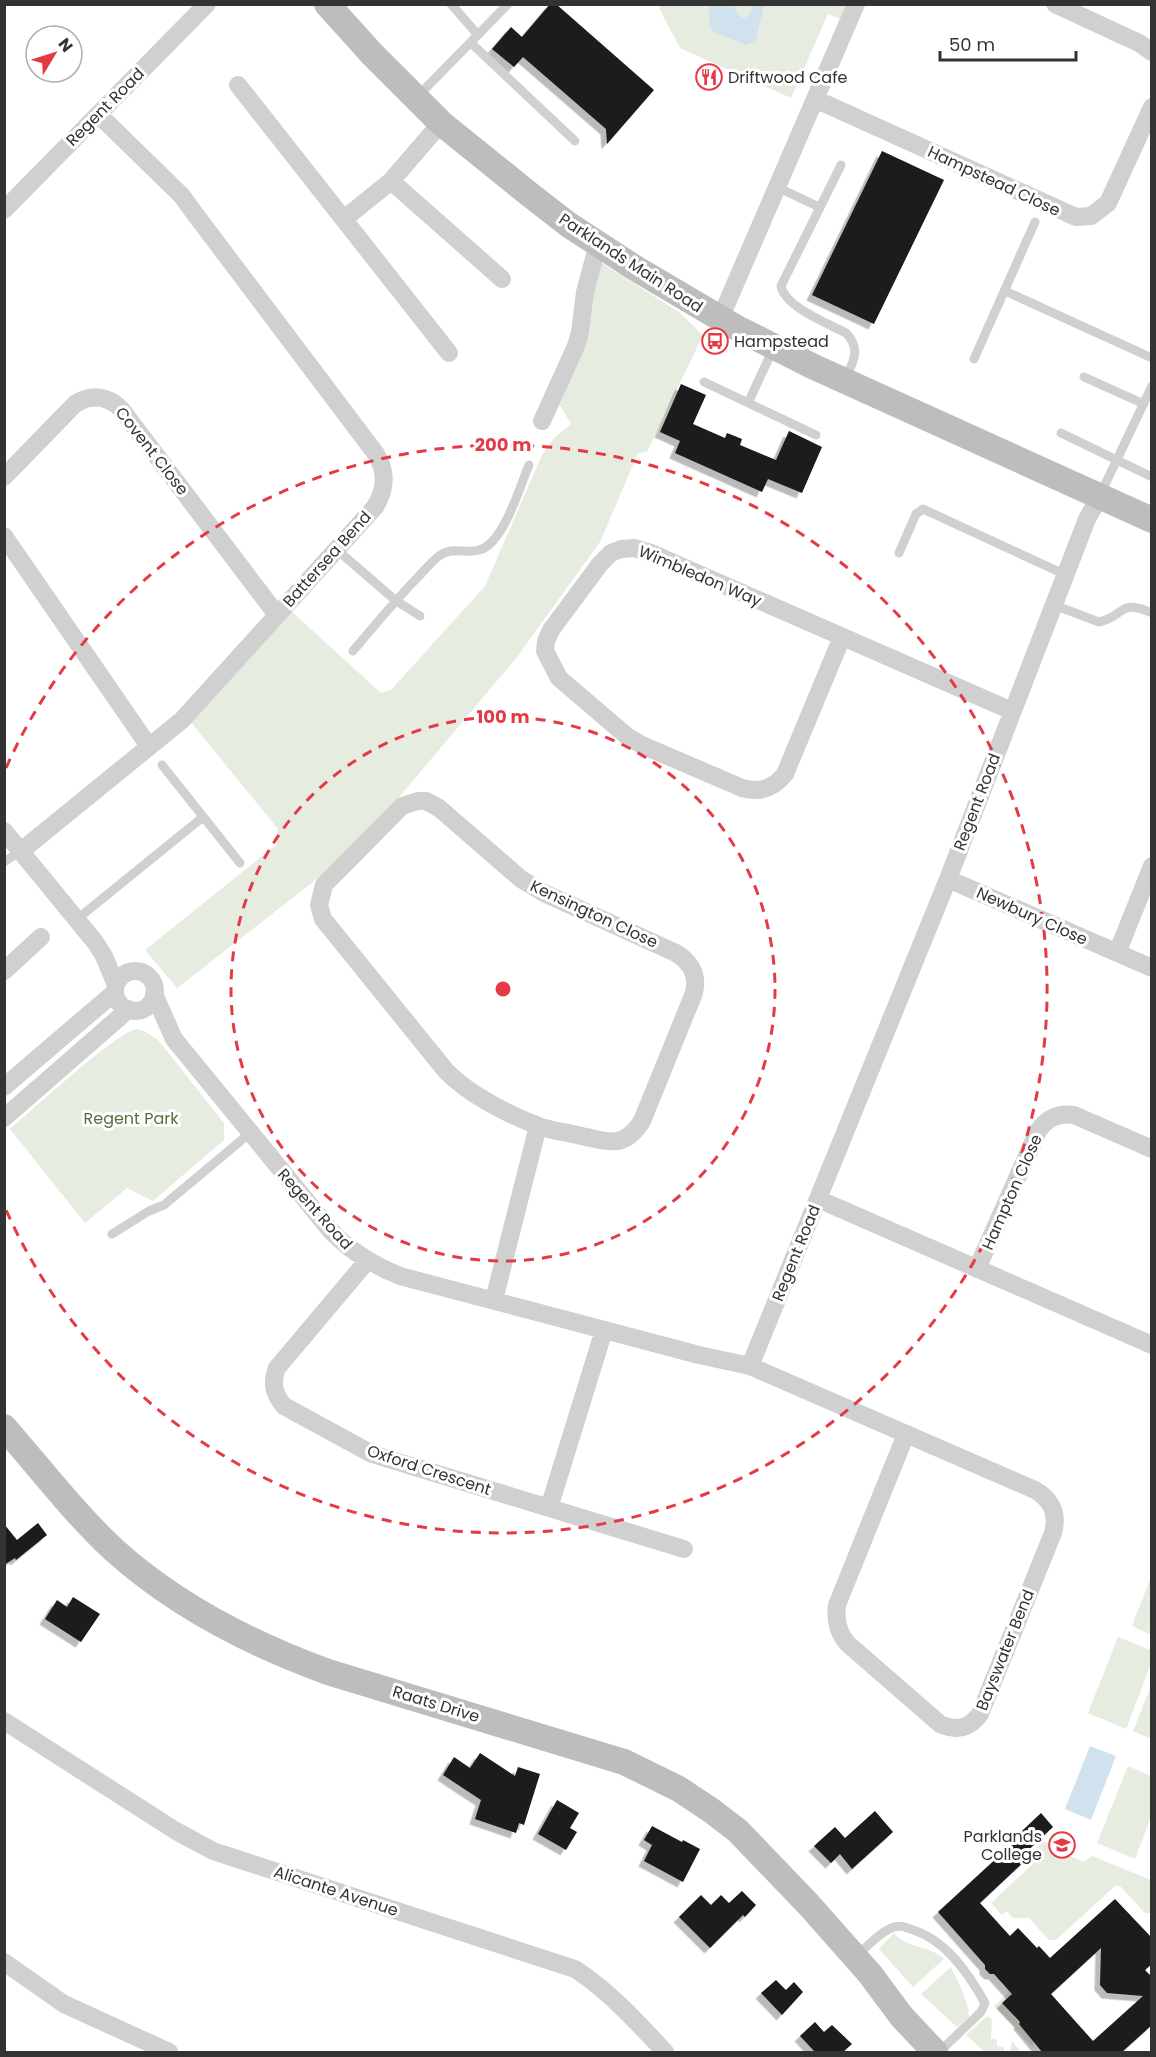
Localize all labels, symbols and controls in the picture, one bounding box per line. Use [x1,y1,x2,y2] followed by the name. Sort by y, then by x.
[24,24,84,84] north arrow
[940,24,1076,62] scale bar
[949,32,995,57] text: 50 m
[53,33,78,57] text: N
[694,62,724,92] restaurant icon: Driftwood Cafe
[61,63,149,151] street label: Regent Road
[728,66,847,89] place label: Driftwood Cafe
[924,140,1064,222] street label: Hampstead Close
[555,208,707,318] street label: Parklands Main Road
[700,326,730,356] bus stop icon: Hampstead
[734,330,829,353] place label: Hampstead
[110,402,194,500] street label: Covent Close
[475,432,531,457] text: 200 m
[278,506,376,612] street label: Battersea Bend
[635,540,765,612] street label: Wimbledon Way
[476,704,530,729] text: 100 m
[948,750,1006,854] street label: Regent Road
[526,874,662,954] street label: Kensington Close
[973,881,1091,951] street label: Newbury Close
[493,979,513,999] centre of rings
[83,1107,179,1130] park label: Regent Park
[976,1130,1048,1254] street label: Hampton Close
[272,1163,358,1255] street label: Regent Road
[766,1201,826,1305] street label: Regent Road
[364,1439,494,1501] street label: Oxford Crescent
[970,1586,1040,1714] street label: Bayswater Bend
[390,1680,482,1728] street label: Raats Drive
[964,1825,1042,1866] place label: Parklands College
[1047,1830,1077,1860] school or university icon: Parklands College
[271,1860,401,1922] street label: Alicante Avenue

